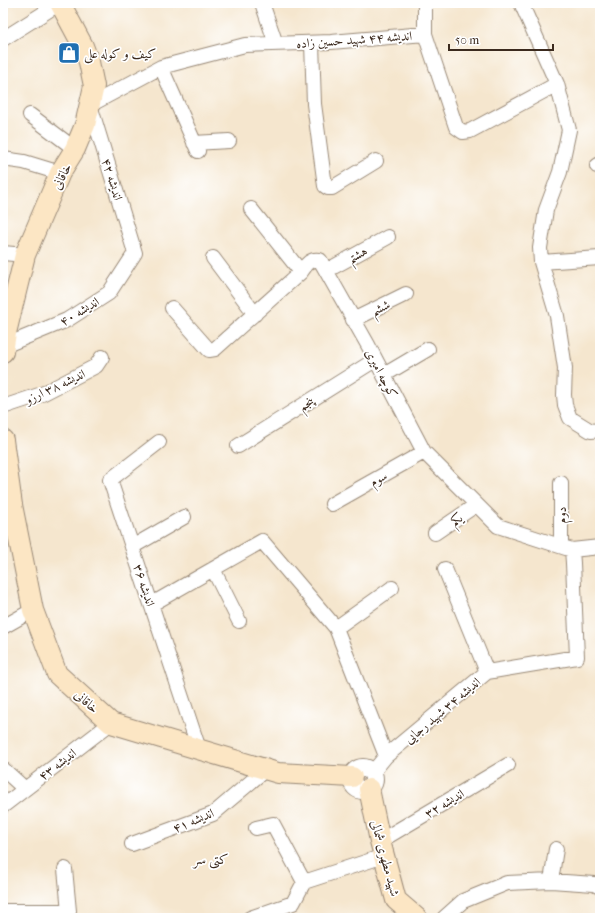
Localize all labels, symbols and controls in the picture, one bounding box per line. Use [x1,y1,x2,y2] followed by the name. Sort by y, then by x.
[449,26,553,52] scale bar
[296,28,413,52] street label: اندیشه ۴۴ شهید حسین زاده
[455,33,479,47] text: 50 m
[56,40,82,66] shop icon: کیف و کوله علی
[84,46,156,64] place label: کیف و کوله علی
[99,156,126,202] street label: اندیشه ۴۲
[49,161,75,192] street label: خاقانی
[345,243,373,271] street label: هشتم
[57,294,102,329] street label: اندیشه ۴۰
[368,296,395,324] street label: ششم
[361,346,401,401] street label: کوچه امیری
[21,366,88,409] street label: اندیشه ۳۸ ارزو
[296,392,320,418] street label: پنجم
[367,468,392,493] street label: سوم
[554,507,573,523] street label: دوم
[447,509,469,533] street label: یکم
[131,562,158,608] street label: اندیشه ۳۶
[401,674,484,747] street label: اندیشه ۳۴ شهید رجایی
[71,687,102,717] street label: خاقانی
[35,745,79,783] street label: اندیشه ۴۳
[422,786,467,821] street label: اندیشه ۳۲
[170,805,216,836] street label: اندیشه ۴۱
[367,818,403,898] street label: شهید مطهری شمالی
[192,851,228,869] district label: کتی سر

